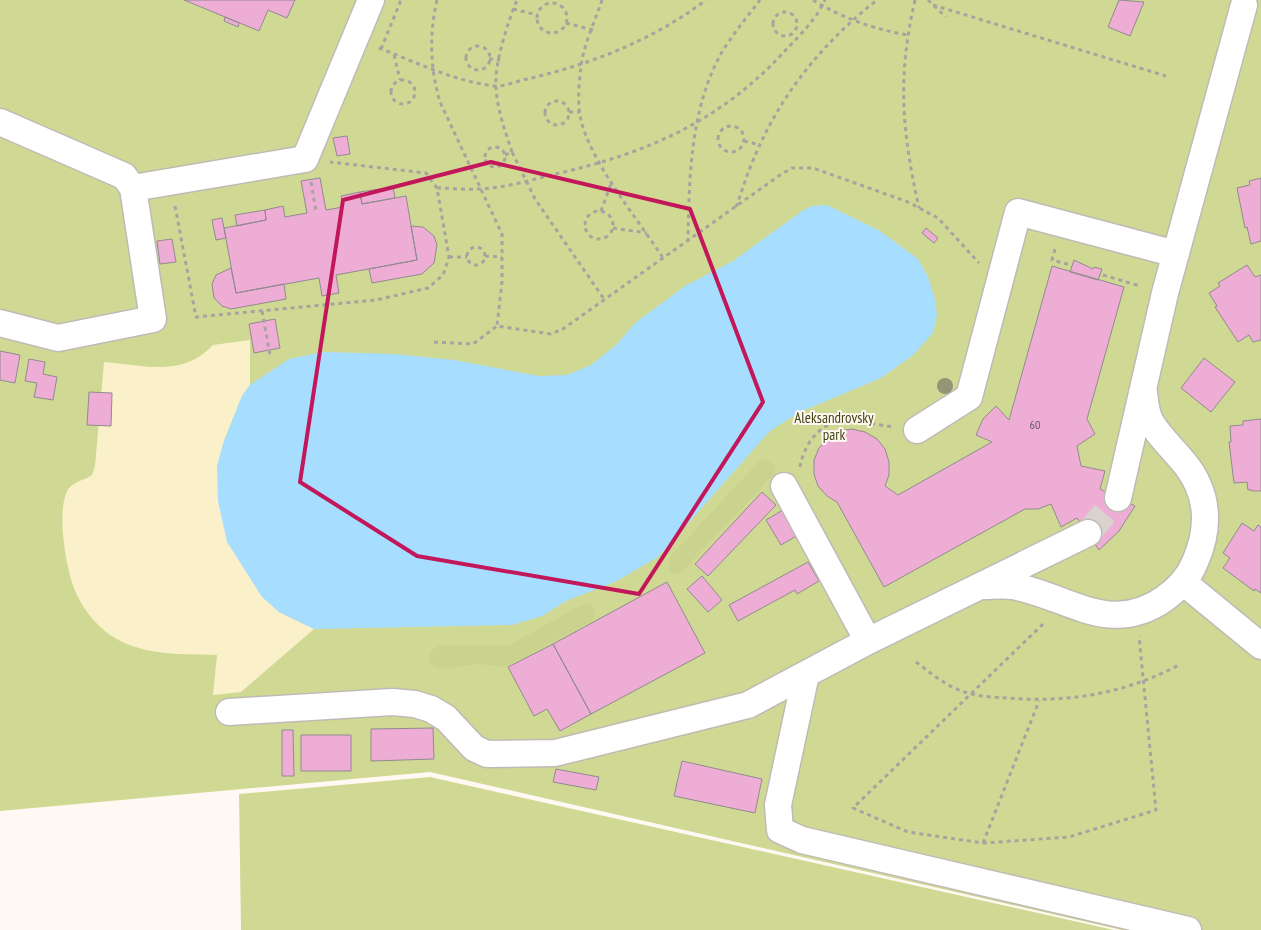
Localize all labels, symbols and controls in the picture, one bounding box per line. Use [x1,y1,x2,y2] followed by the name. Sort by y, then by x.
[794,408,874,444] park label: Aleksandrovsky park
[1030,417,1040,432] house number: 60

